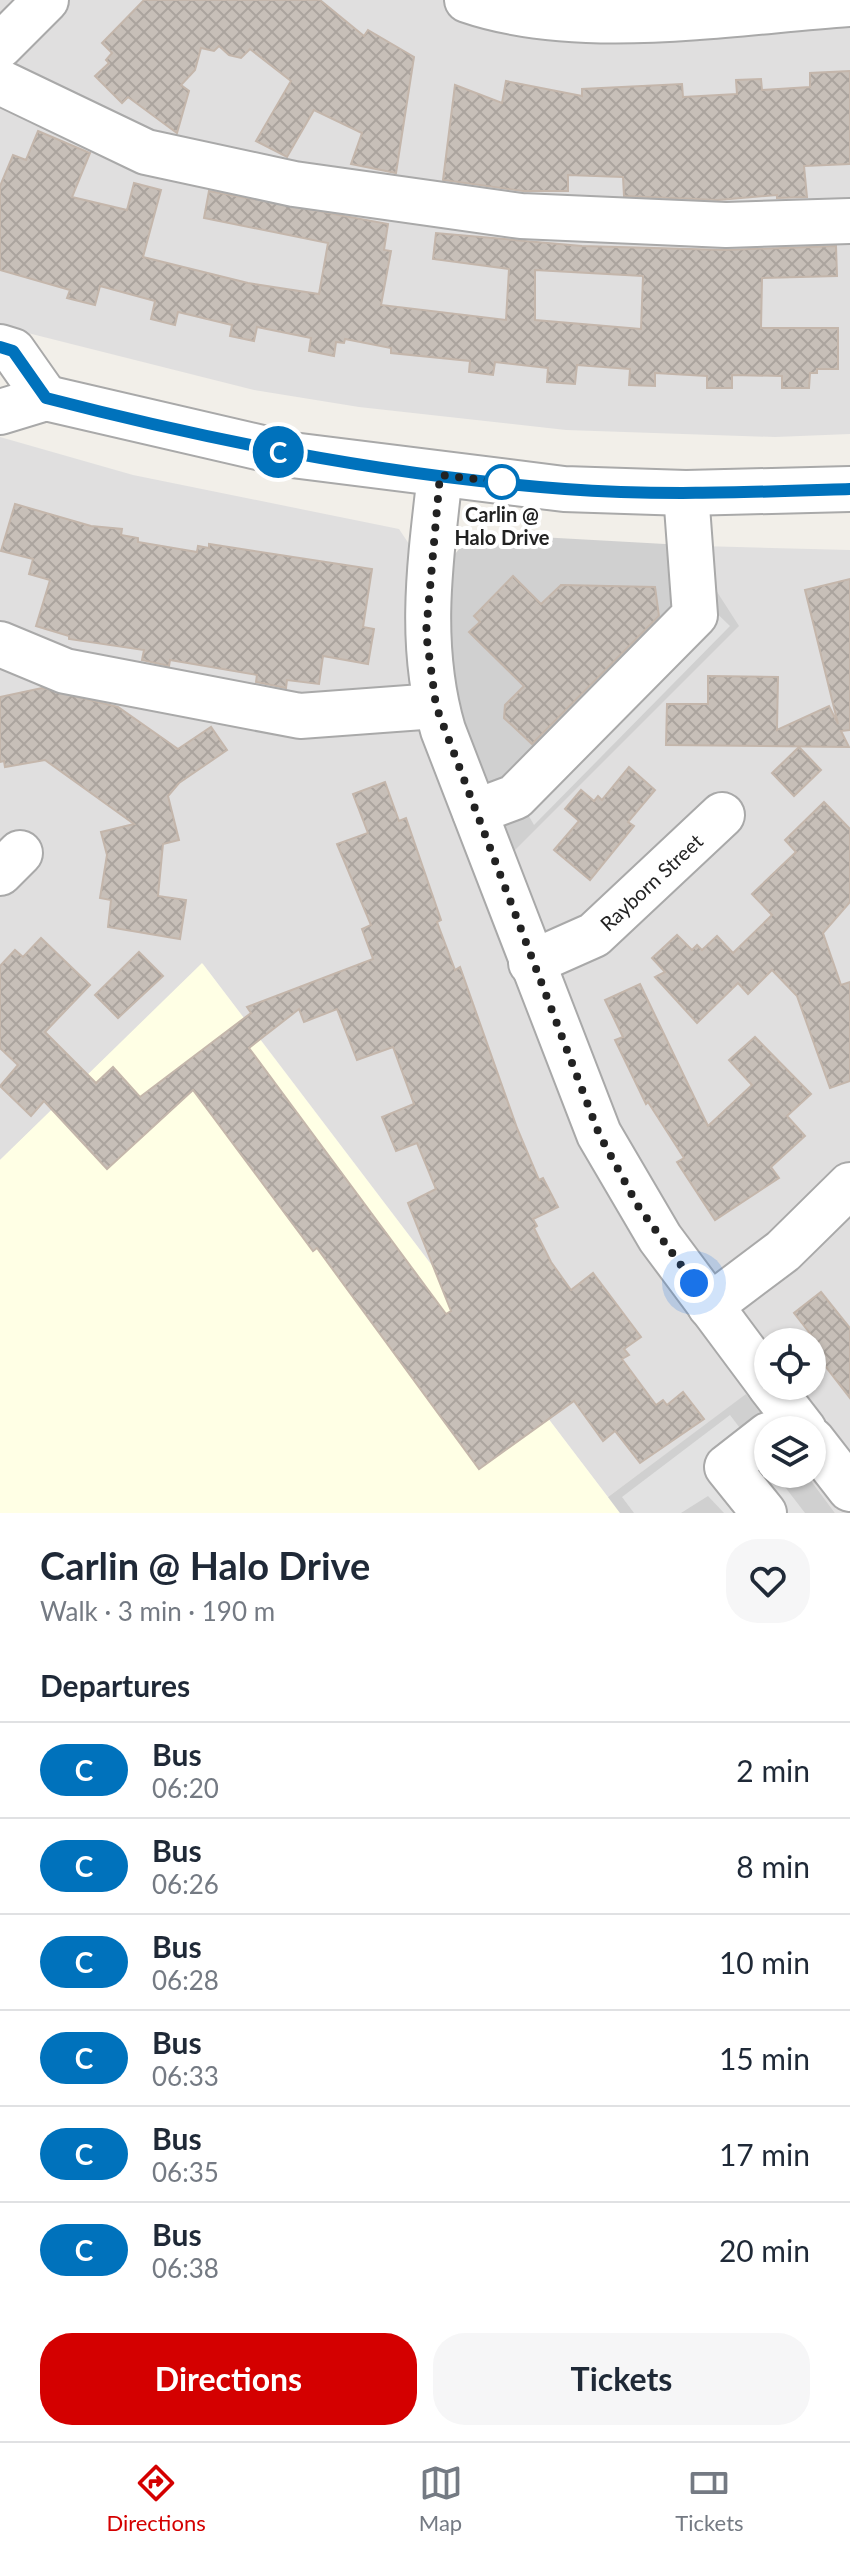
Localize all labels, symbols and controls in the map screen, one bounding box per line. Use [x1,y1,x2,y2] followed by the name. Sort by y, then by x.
[252,426,304,478] line badge: C
[269,435,287,469] text: C
[485,465,519,499] marker: Carlin @ Halo Drive
[454,502,550,549] place label: Carlin @ Halo Drive
[595,828,707,936] street label: Rayborn Street
[674,1263,714,1303] your location
[754,1328,826,1488] map controls
[754,1328,826,1400] button: locate
[754,1416,826,1488] button: layers
[726,1539,810,1623] button: heart
[40,1542,370,1588] text: Carlin @ Halo Drive
[40,1595,275,1627] text: Walk · 3 min · 190 m
[40,1667,190,1703] text: Departures
[152,1736,202,1772] text: Bus
[736,1752,810,1788] text: 2 min
[75,1753,93,1787] text: C
[152,1772,219,1804] text: 06:20
[152,1832,202,1868] text: Bus
[736,1848,810,1884] text: 8 min
[75,1849,93,1883] text: C
[152,1868,219,1900] text: 06:26
[152,1928,202,1964] text: Bus
[719,1944,810,1980] text: 10 min
[75,1945,93,1979] text: C
[152,1964,219,1996] text: 06:28
[152,2024,202,2060] text: Bus
[719,2040,810,2076] text: 15 min
[75,2041,93,2075] text: C
[152,2060,219,2092] text: 06:33
[152,2120,202,2156] text: Bus
[719,2136,810,2172] text: 17 min
[75,2137,93,2171] text: C
[152,2156,219,2188] text: 06:35
[152,2216,202,2252] text: Bus
[719,2232,810,2268] text: 20 min
[75,2233,93,2267] text: C
[152,2252,219,2284] text: 06:38
[40,2333,417,2425] button: Directions
[433,2333,810,2425] button: Tickets
[106,2461,206,2536] tab: Directions
[419,2461,463,2536] tab: Map
[675,2461,744,2536] tab: Tickets

